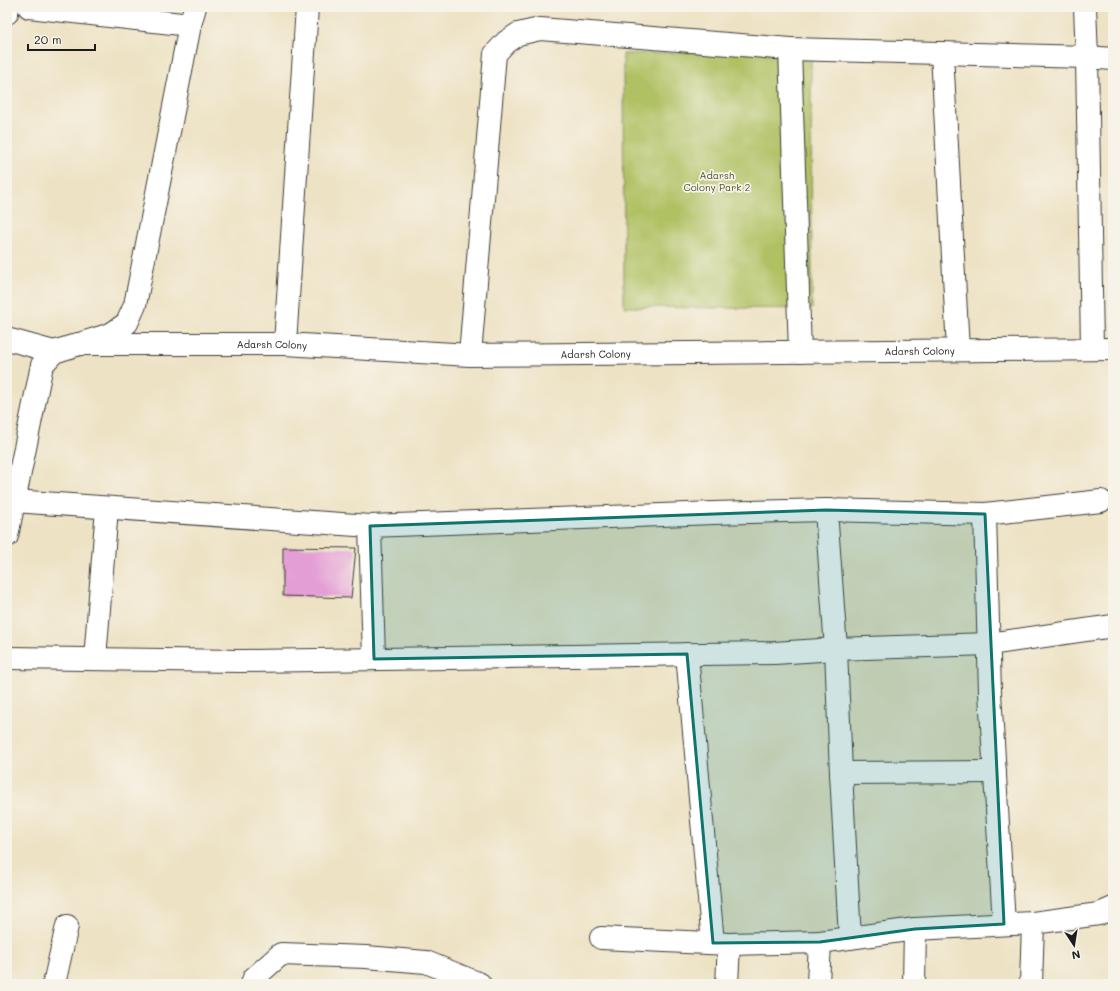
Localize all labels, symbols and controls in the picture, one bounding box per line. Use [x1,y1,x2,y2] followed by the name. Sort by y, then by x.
[28,26,95,52] scale bar
[34,31,62,47] text: 20 m
[684,168,750,194] park label: Adarsh Colony Park 2
[237,337,308,352] street label: Adarsh Colony
[884,343,955,358] street label: Adarsh Colony
[560,346,631,361] street label: Adarsh Colony
[1054,925,1094,965] north arrow
[1071,947,1082,963] text: N

